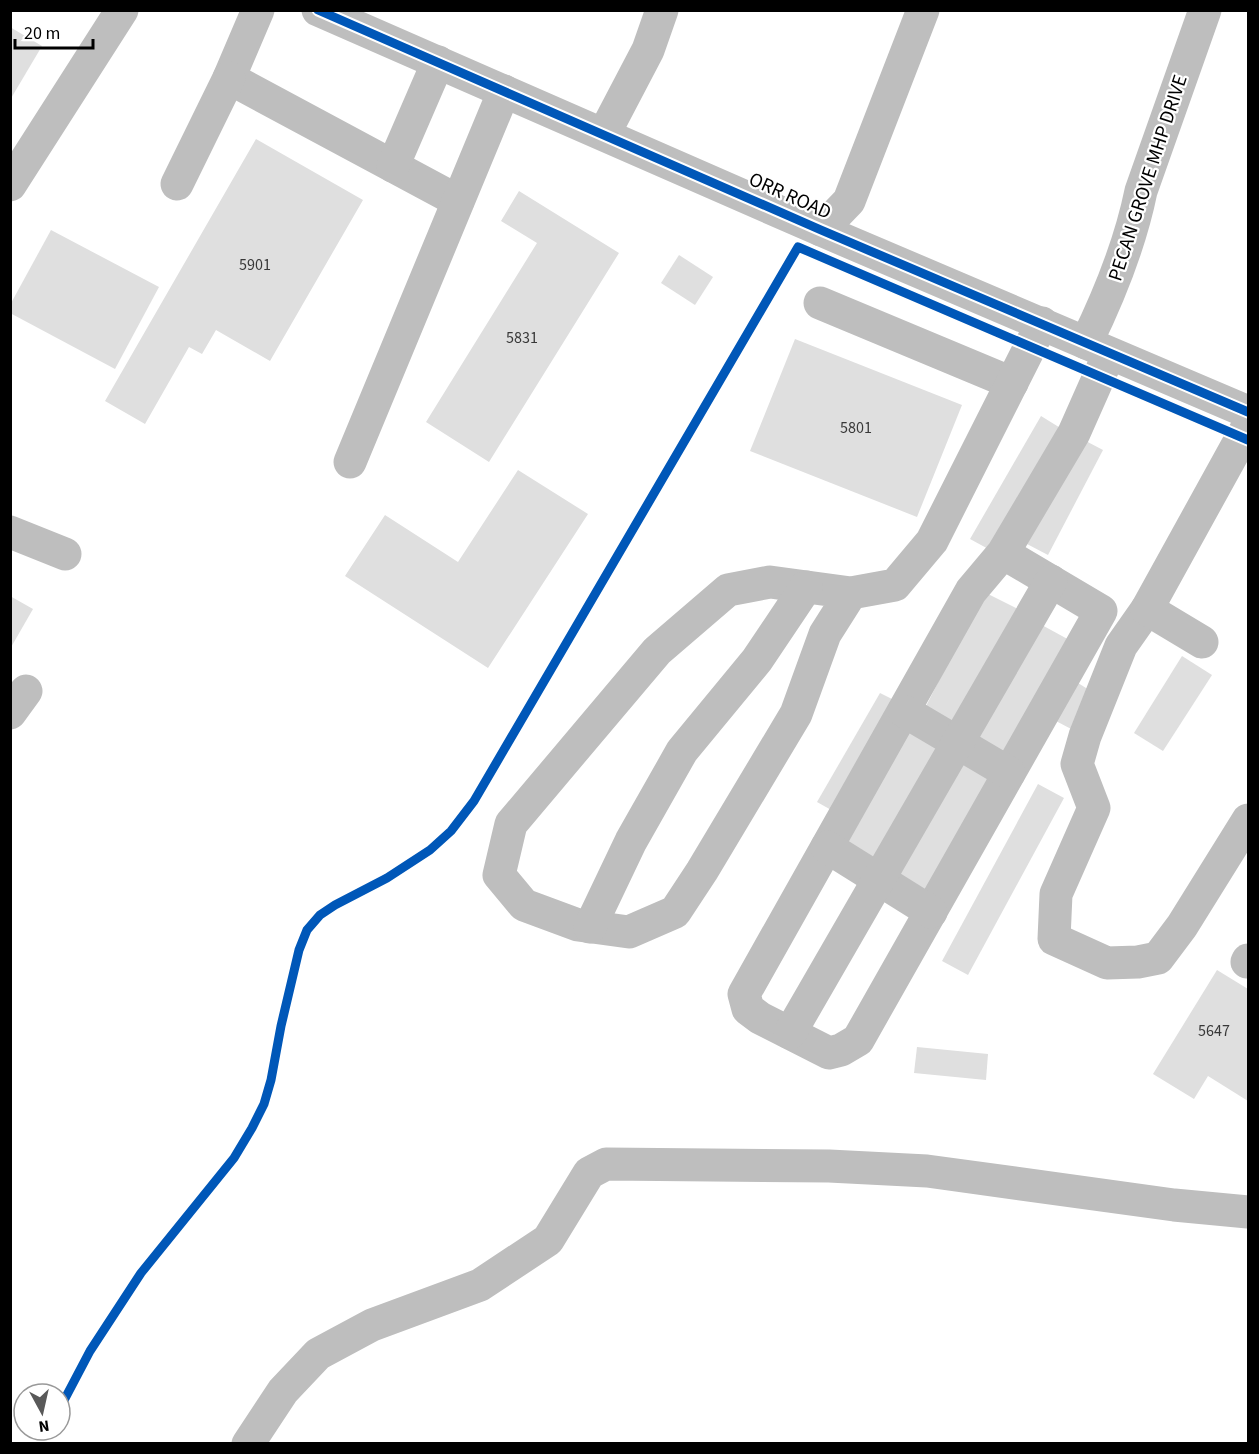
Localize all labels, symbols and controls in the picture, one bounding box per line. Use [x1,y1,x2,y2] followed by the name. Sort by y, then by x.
[15,12,93,50] scale bar
[24,21,60,46] text: 20 m
[1101,71,1195,285] street label: PECAN GROVE MHP DRIVE
[744,165,836,227] street label: ORR ROAD
[239,254,271,276] house number: 5901
[506,327,538,349] house number: 5831
[840,417,872,439] house number: 5801
[1198,1020,1230,1042] house number: 5647
[12,1382,72,1442] north arrow
[37,1414,51,1437] text: N

